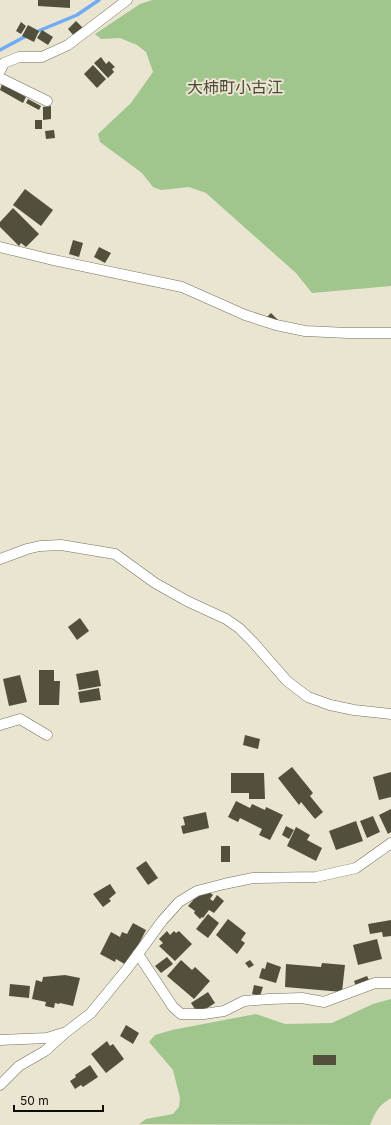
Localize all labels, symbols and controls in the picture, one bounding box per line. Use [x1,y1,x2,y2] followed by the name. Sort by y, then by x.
[187,77,283,97] district label: 大柿町小古江
[14,1087,103,1113] scale bar
[20,1093,49,1108] text: 50 m

